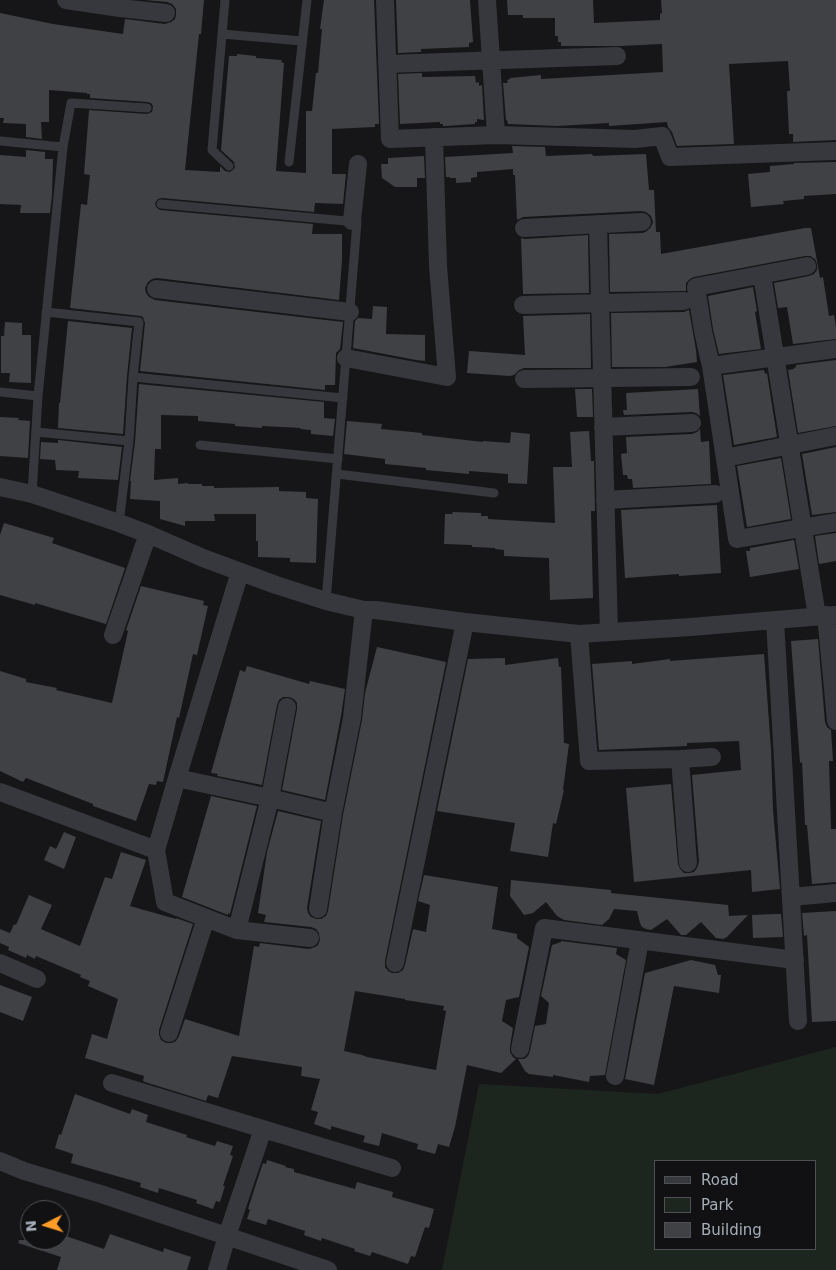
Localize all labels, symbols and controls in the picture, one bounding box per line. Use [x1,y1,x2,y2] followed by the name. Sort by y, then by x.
[654,1160,816,1250] legend
[701,1171,739,1189] text: Road
[701,1196,733,1214] text: Park
[20,1200,70,1250] north arrow
[23,1220,40,1233] text: N
[701,1221,762,1239] text: Building

